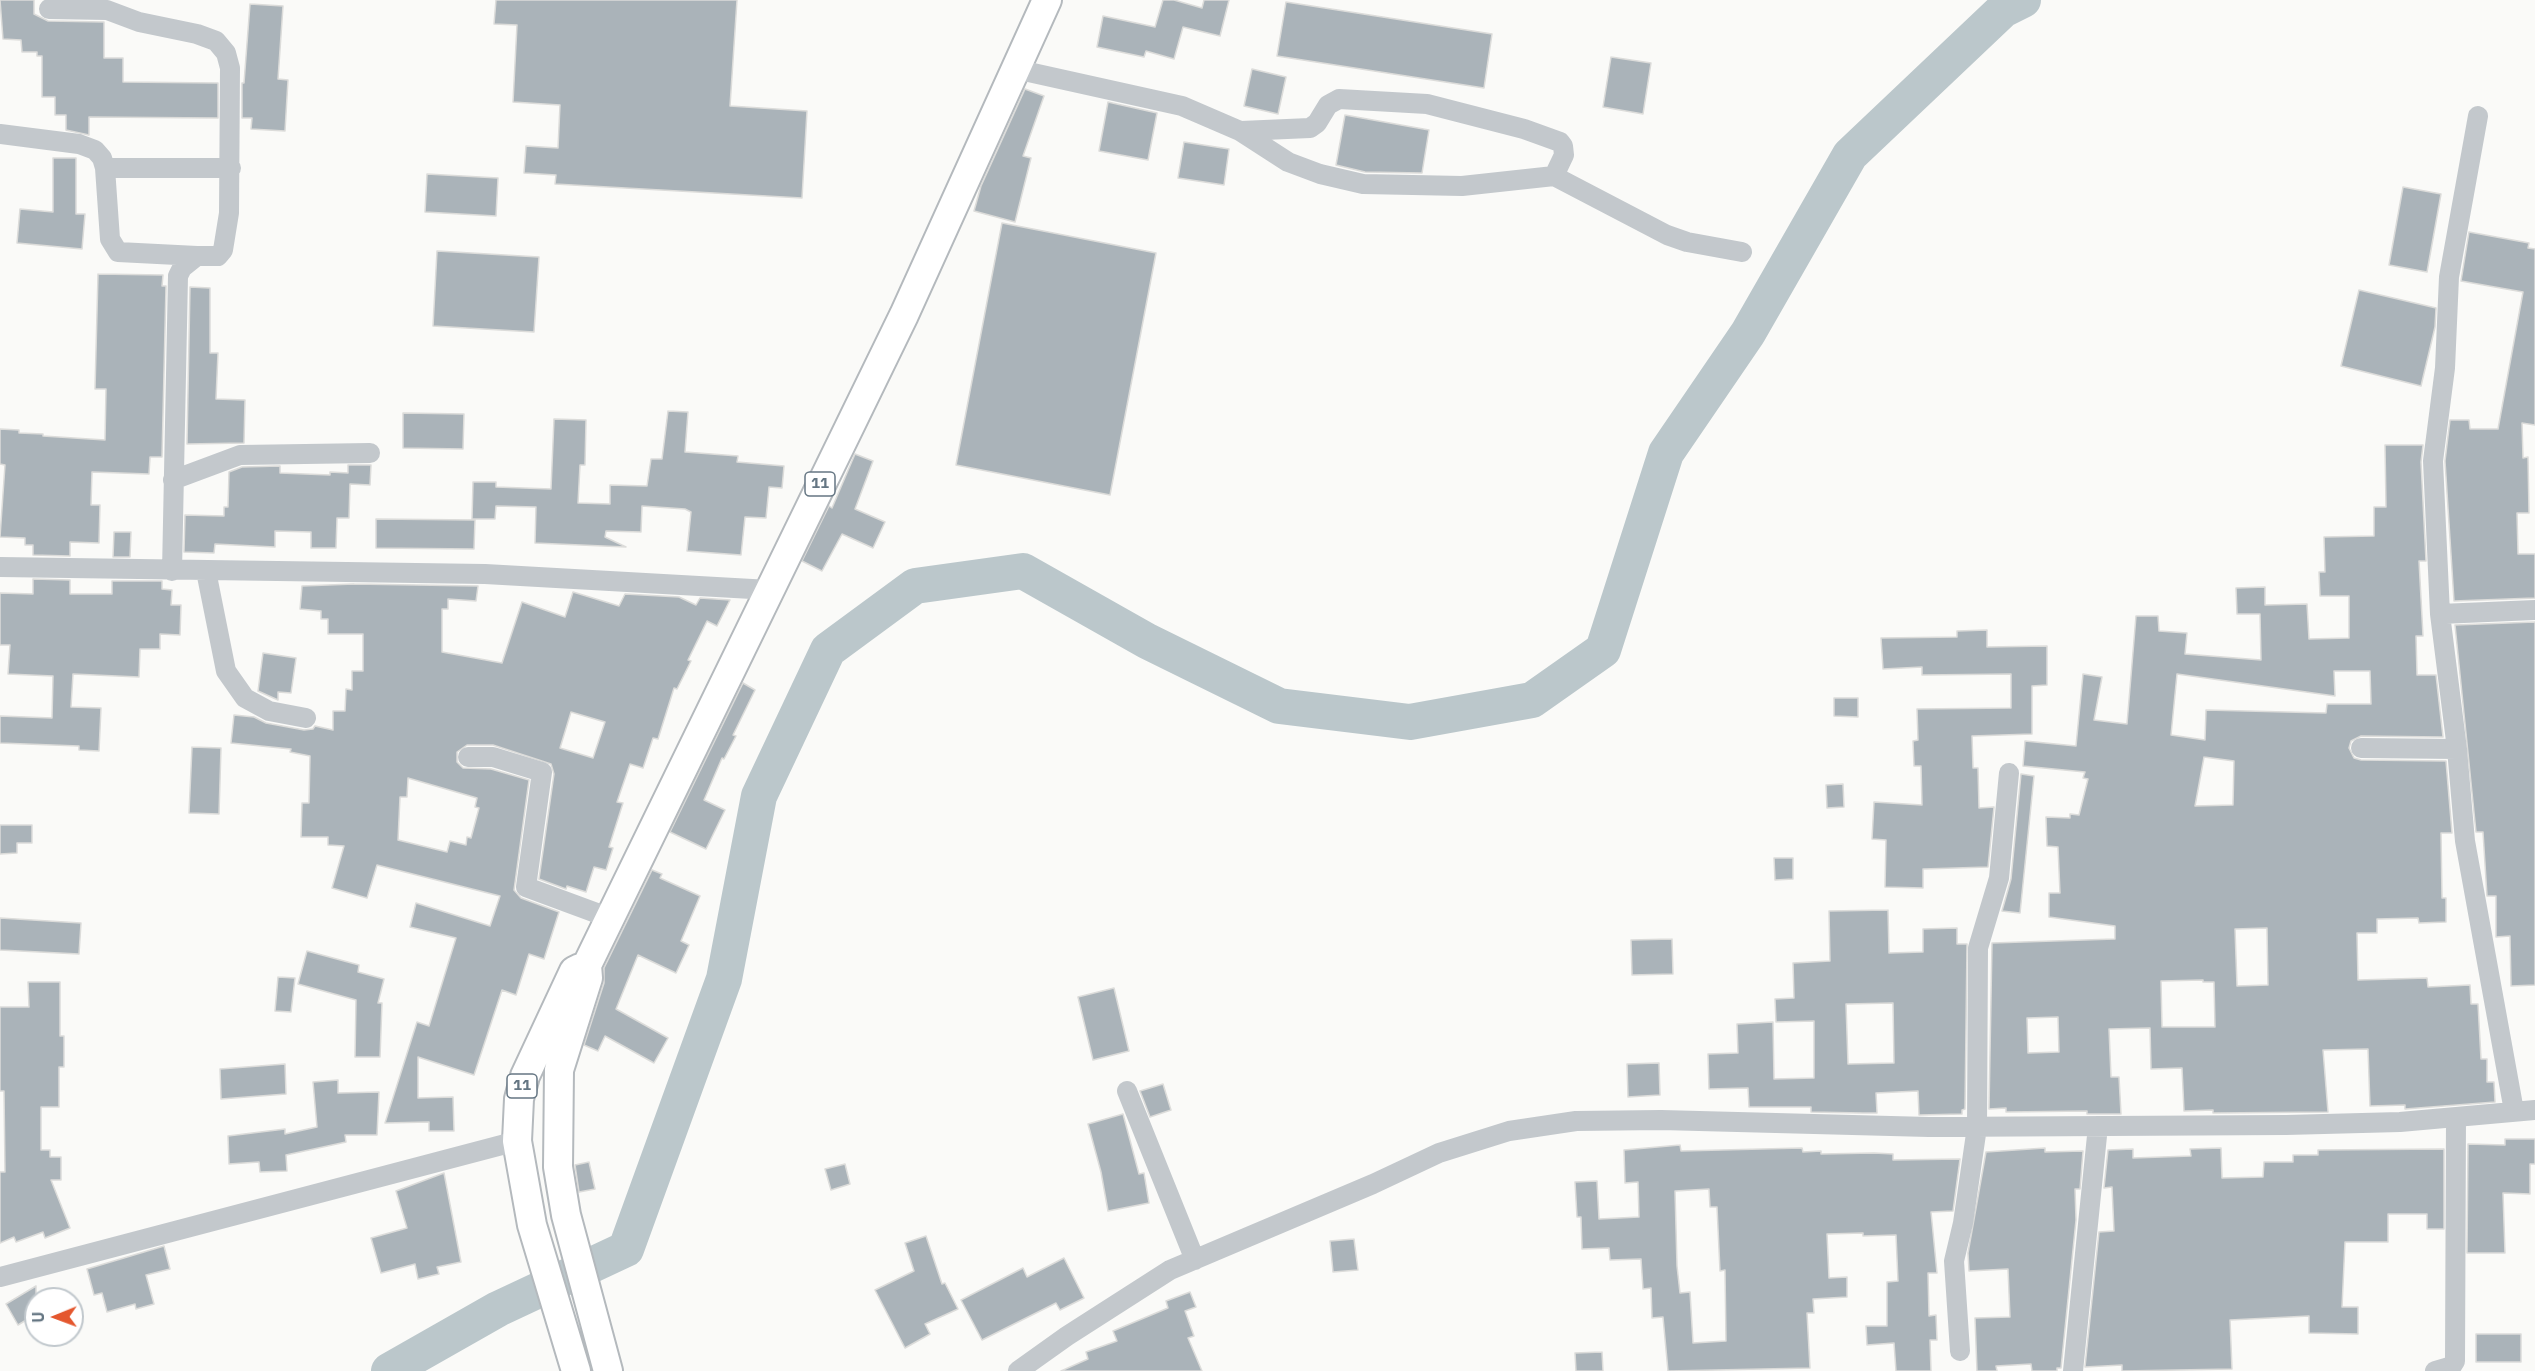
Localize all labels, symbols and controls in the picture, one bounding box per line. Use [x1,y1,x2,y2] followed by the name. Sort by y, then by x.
[805,472,835,496] road number: 11
[507,1074,537,1098] road number: 11
[24,1287,84,1347] north arrow
[28,1312,48,1323] text: U

